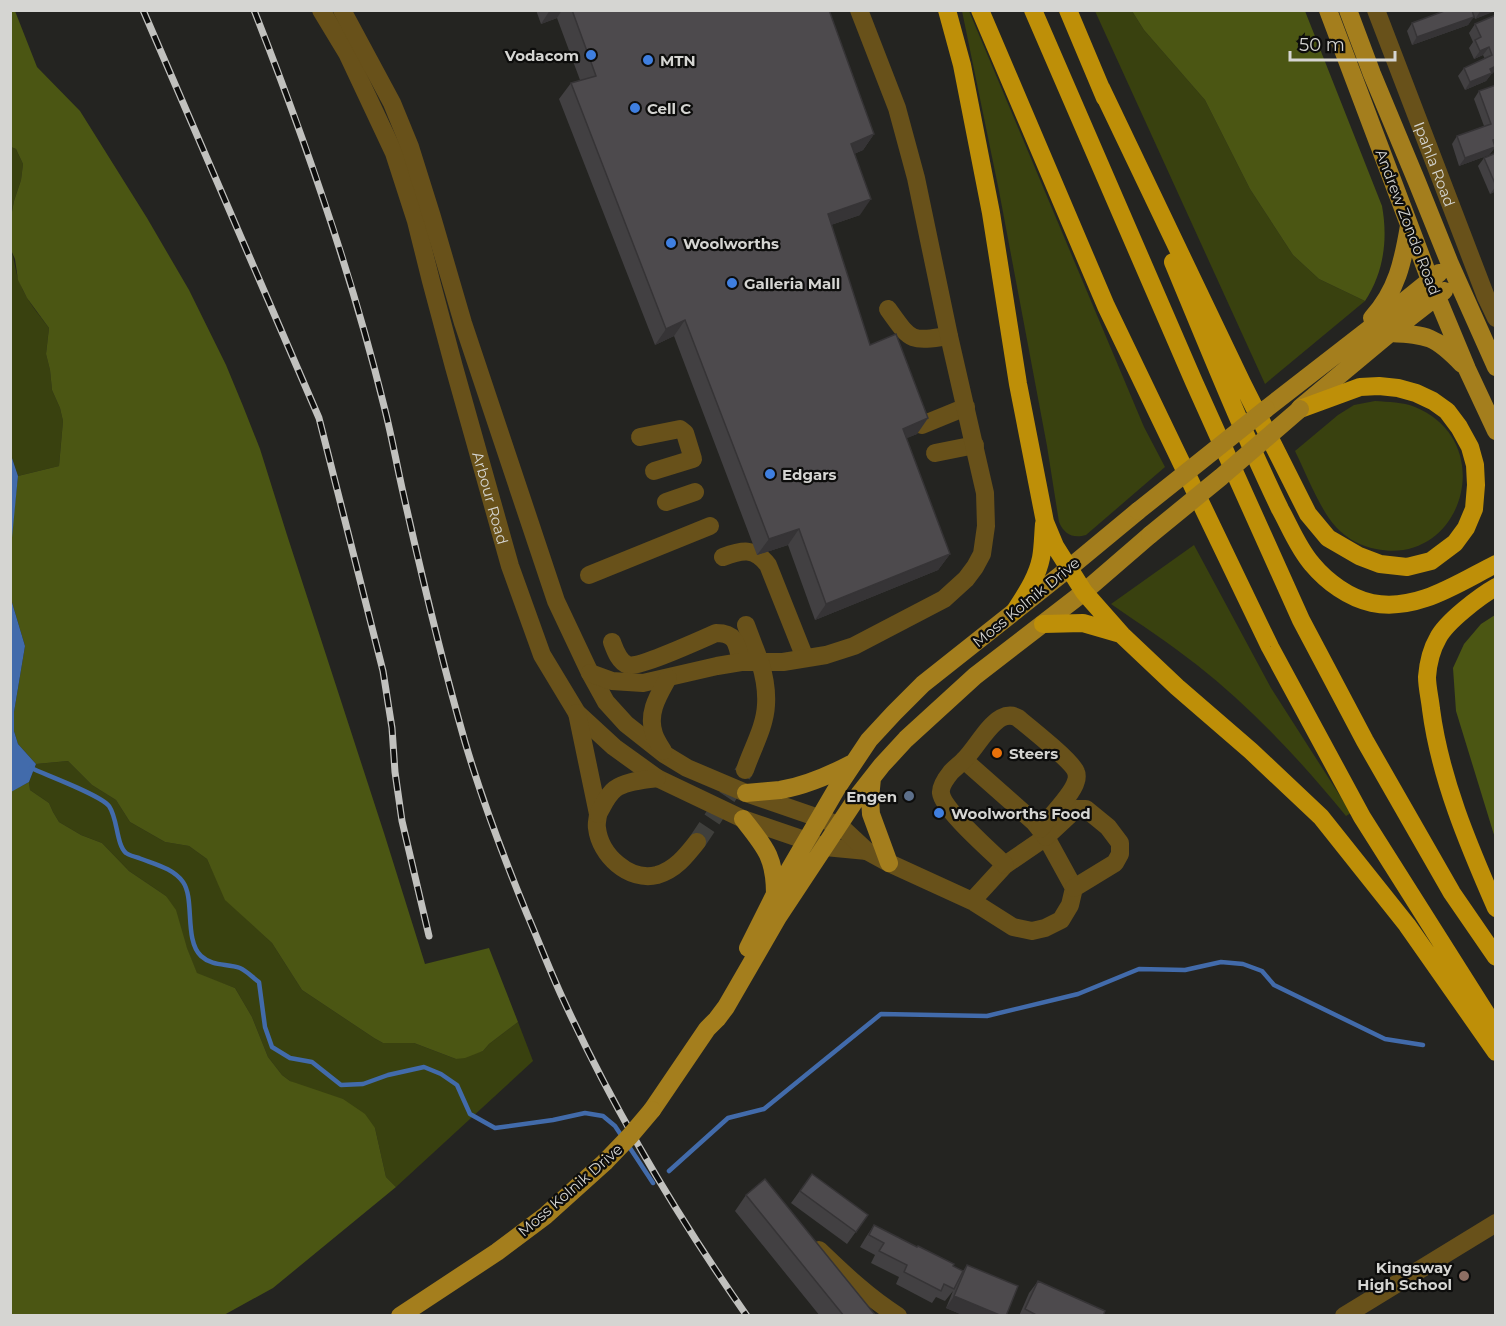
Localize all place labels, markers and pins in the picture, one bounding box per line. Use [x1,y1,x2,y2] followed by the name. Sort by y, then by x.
[504,46,579,65] place label: Vodacom
[584,48,598,62] marker: Vodacom
[660,51,696,70] place label: MTN
[641,53,655,67] marker: MTN
[647,99,691,118] place label: Cell C
[628,101,642,115] marker: Cell C
[683,234,779,253] place label: Woolworths
[664,236,678,250] marker: Woolworths
[744,274,840,293] place label: Galleria Mall
[725,276,739,290] marker: Galleria Mall
[782,465,837,484] place label: Edgars
[763,467,777,481] marker: Edgars
[1009,744,1058,763] place label: Steers
[990,746,1004,760] marker: Steers
[846,787,897,806] place label: Engen
[902,789,916,803] marker: Engen
[951,804,1091,823] place label: Woolworths Food
[932,806,946,820] marker: Woolworths Food
[1357,1258,1453,1294] place label: Kingsway High School
[1457,1269,1471,1283] marker: Kingsway High School

